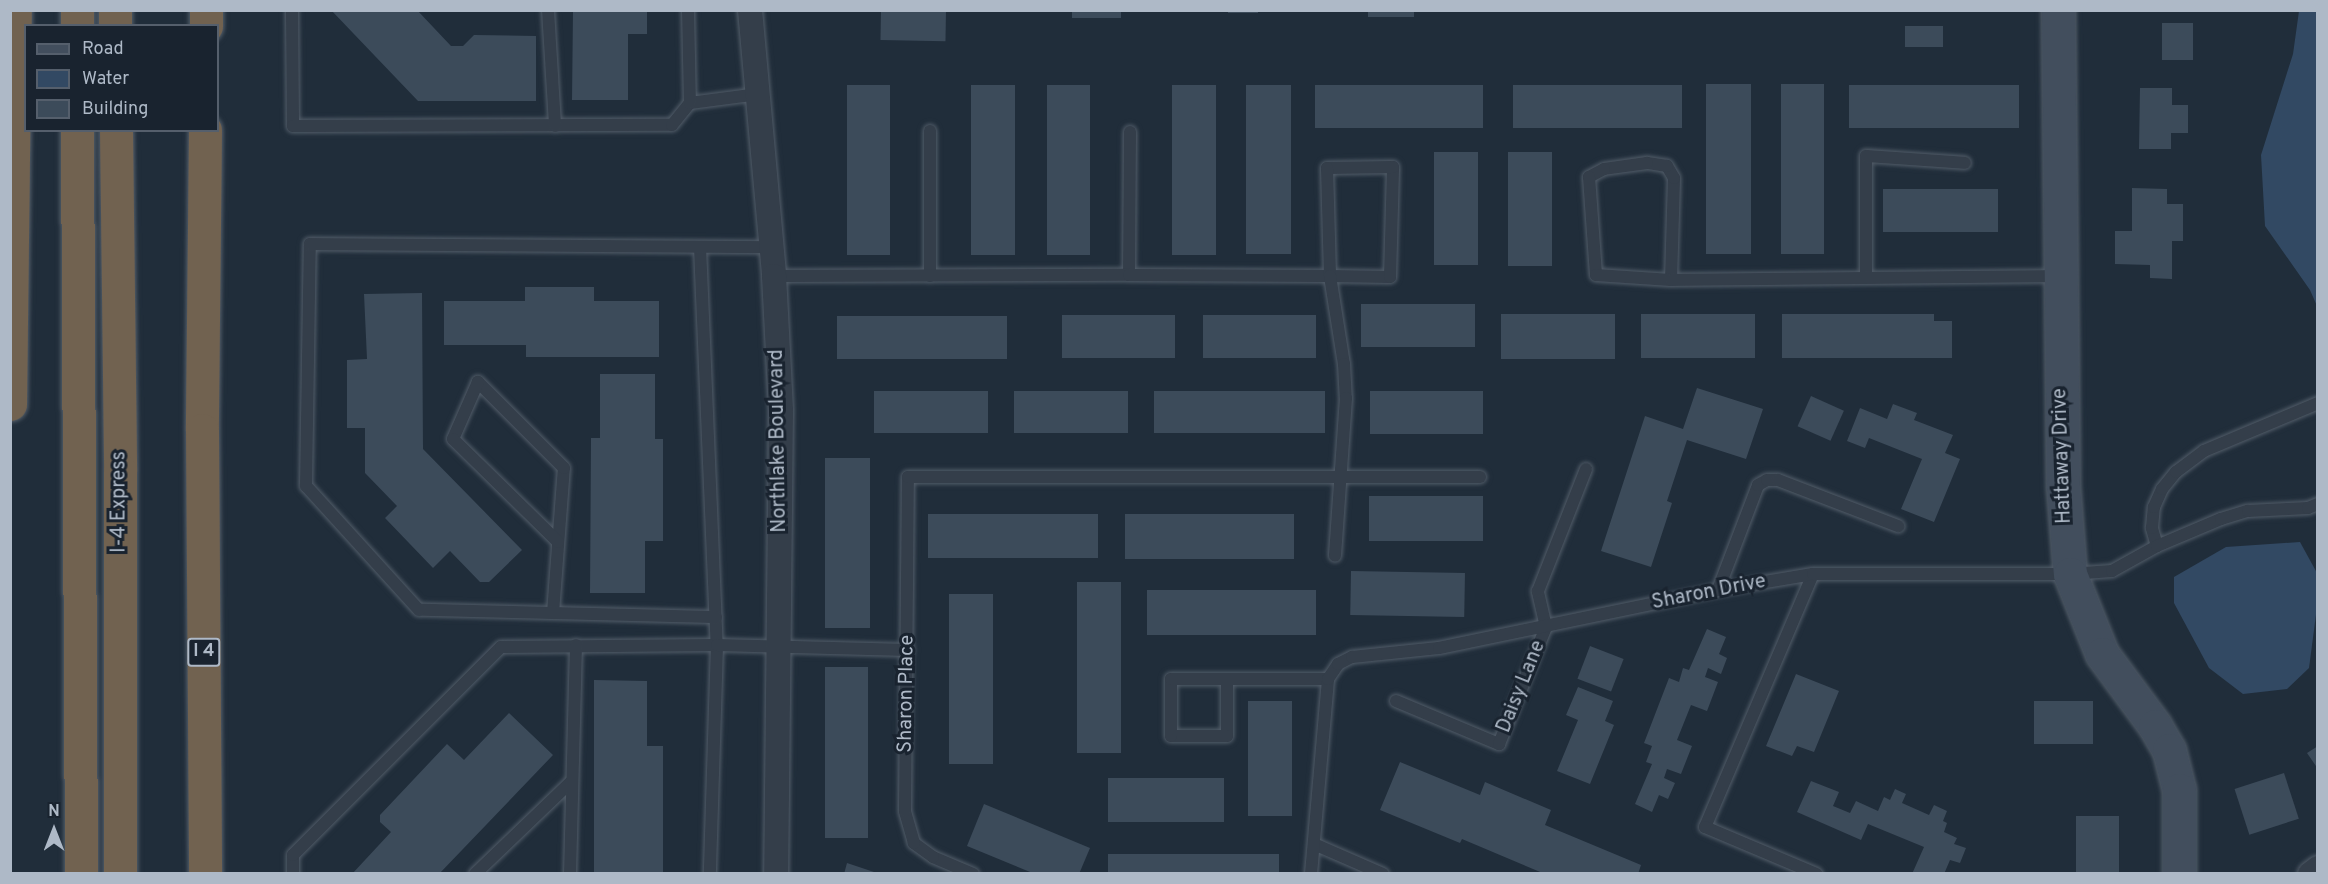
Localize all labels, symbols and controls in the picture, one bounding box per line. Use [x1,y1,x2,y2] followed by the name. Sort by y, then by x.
[24,24,219,132] legend
[82,38,124,61] text: Road
[82,68,129,91] text: Water
[82,98,148,121] text: Building
[765,349,793,533] street label: Northlake Boulevard
[2049,388,2077,524] street label: Hattaway Drive
[108,451,132,553] street label: I-4 Express
[1650,570,1768,616] street label: Sharon Drive
[894,635,920,753] street label: Sharon Place
[186,637,222,667] road number: I 4
[1493,637,1551,737] street label: Daisy Lane
[24,800,84,860] north arrow
[48,802,60,822] text: N

